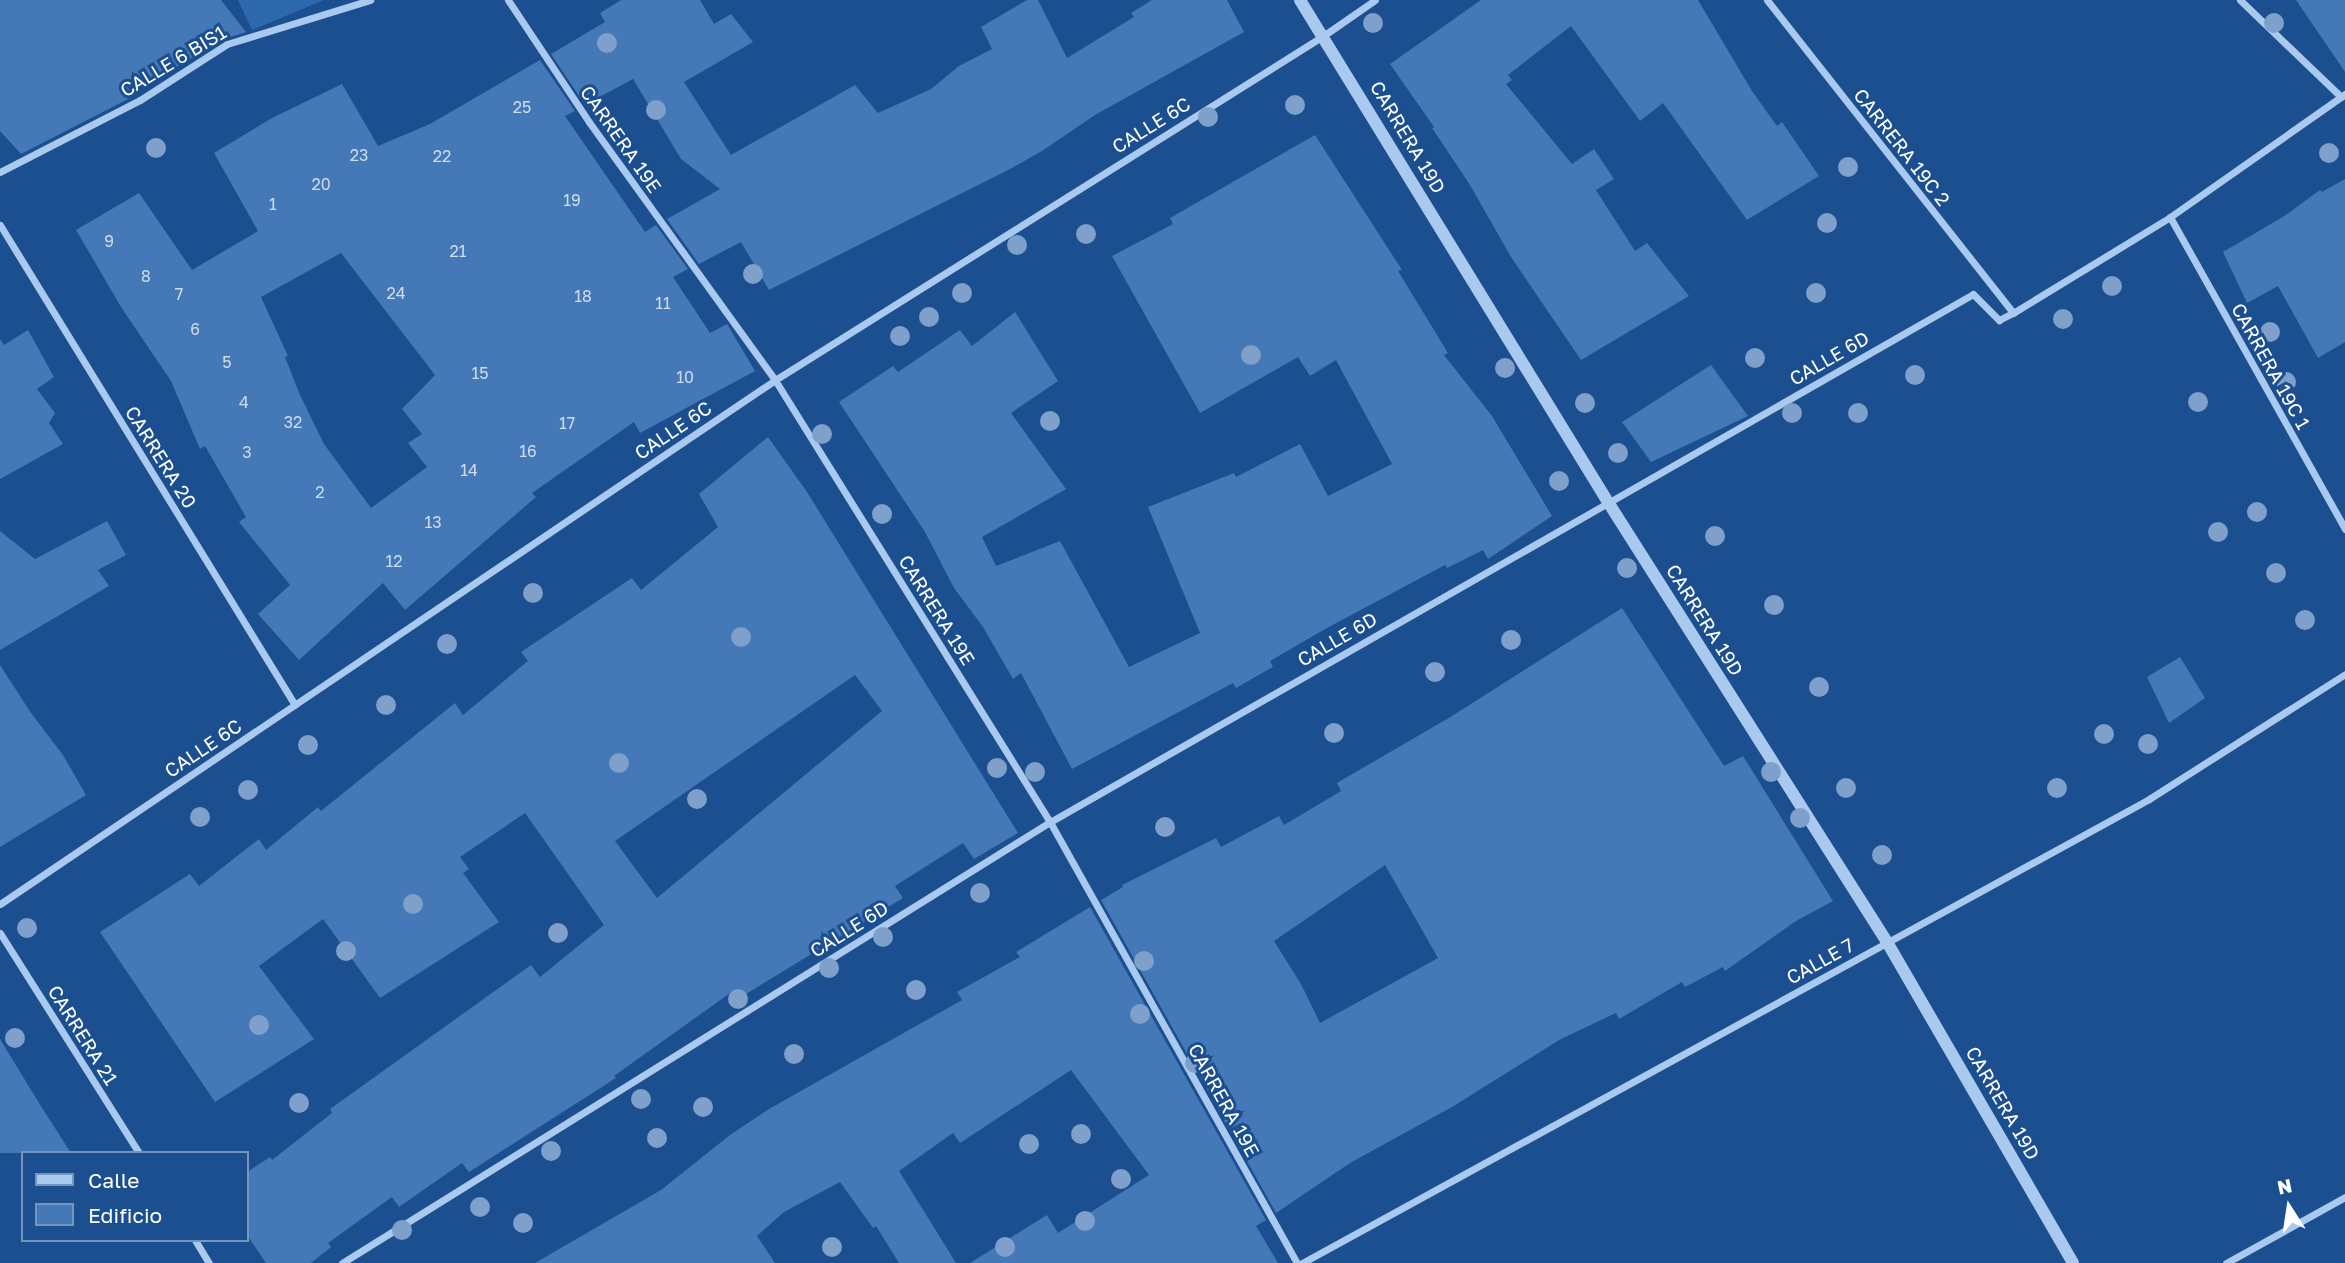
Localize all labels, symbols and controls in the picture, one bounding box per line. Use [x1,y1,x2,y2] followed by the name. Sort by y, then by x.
[116,20,230,102] street label: CALLE 6 BIS1
[1365,77,1451,197] street label: CARRERA 19D
[576,81,666,197] street label: CARRERA 19E
[1849,84,1955,210] street label: CARRERA 19C 2
[1108,92,1194,158] street label: CALLE 6C
[513,97,531,117] house number: 25
[350,145,368,165] house number: 23
[433,146,451,166] house number: 22
[311,174,331,194] house number: 20
[563,190,581,210] house number: 19
[269,194,277,214] house number: 1
[104,231,114,251] house number: 9
[449,241,467,261] house number: 21
[141,266,151,286] house number: 8
[386,283,406,303] house number: 24
[175,284,183,304] house number: 7
[574,286,592,306] house number: 18
[655,293,671,313] house number: 11
[2227,299,2315,433] street label: CARRERA 19C 1
[190,319,200,339] house number: 6
[1785,326,1873,390] street label: CALLE 6D
[222,352,232,372] house number: 5
[471,363,489,383] house number: 15
[676,367,694,387] house number: 10
[239,392,249,412] house number: 4
[630,396,716,464] street label: CALLE 6C
[121,402,201,512] street label: CARRERA 20
[284,412,302,432] house number: 32
[559,413,575,433] house number: 17
[519,441,537,461] house number: 16
[242,442,252,462] house number: 3
[460,460,478,480] house number: 14
[315,482,325,502] house number: 2
[424,512,442,532] house number: 13
[385,551,403,571] house number: 12
[894,551,980,669] street label: CARRERA 19E
[1662,560,1748,680] street label: CARRERA 19D
[1293,607,1381,671] street label: CALLE 6D
[160,714,246,782] street label: CALLE 6C
[806,896,892,962] street label: CALLE 6D
[1782,933,1858,989] street label: CALLE 7
[43,981,123,1089] street label: CARRERA 21
[1184,1040,1264,1160] street label: CARRERA 19E
[1961,1042,2045,1164] street label: CARRERA 19D
[21,1151,248,1242] legend
[88,1167,140,1193] text: Calle
[2254,1172,2324,1242] north arrow
[2275,1173,2294,1199] text: N
[88,1202,162,1228] text: Edificio

